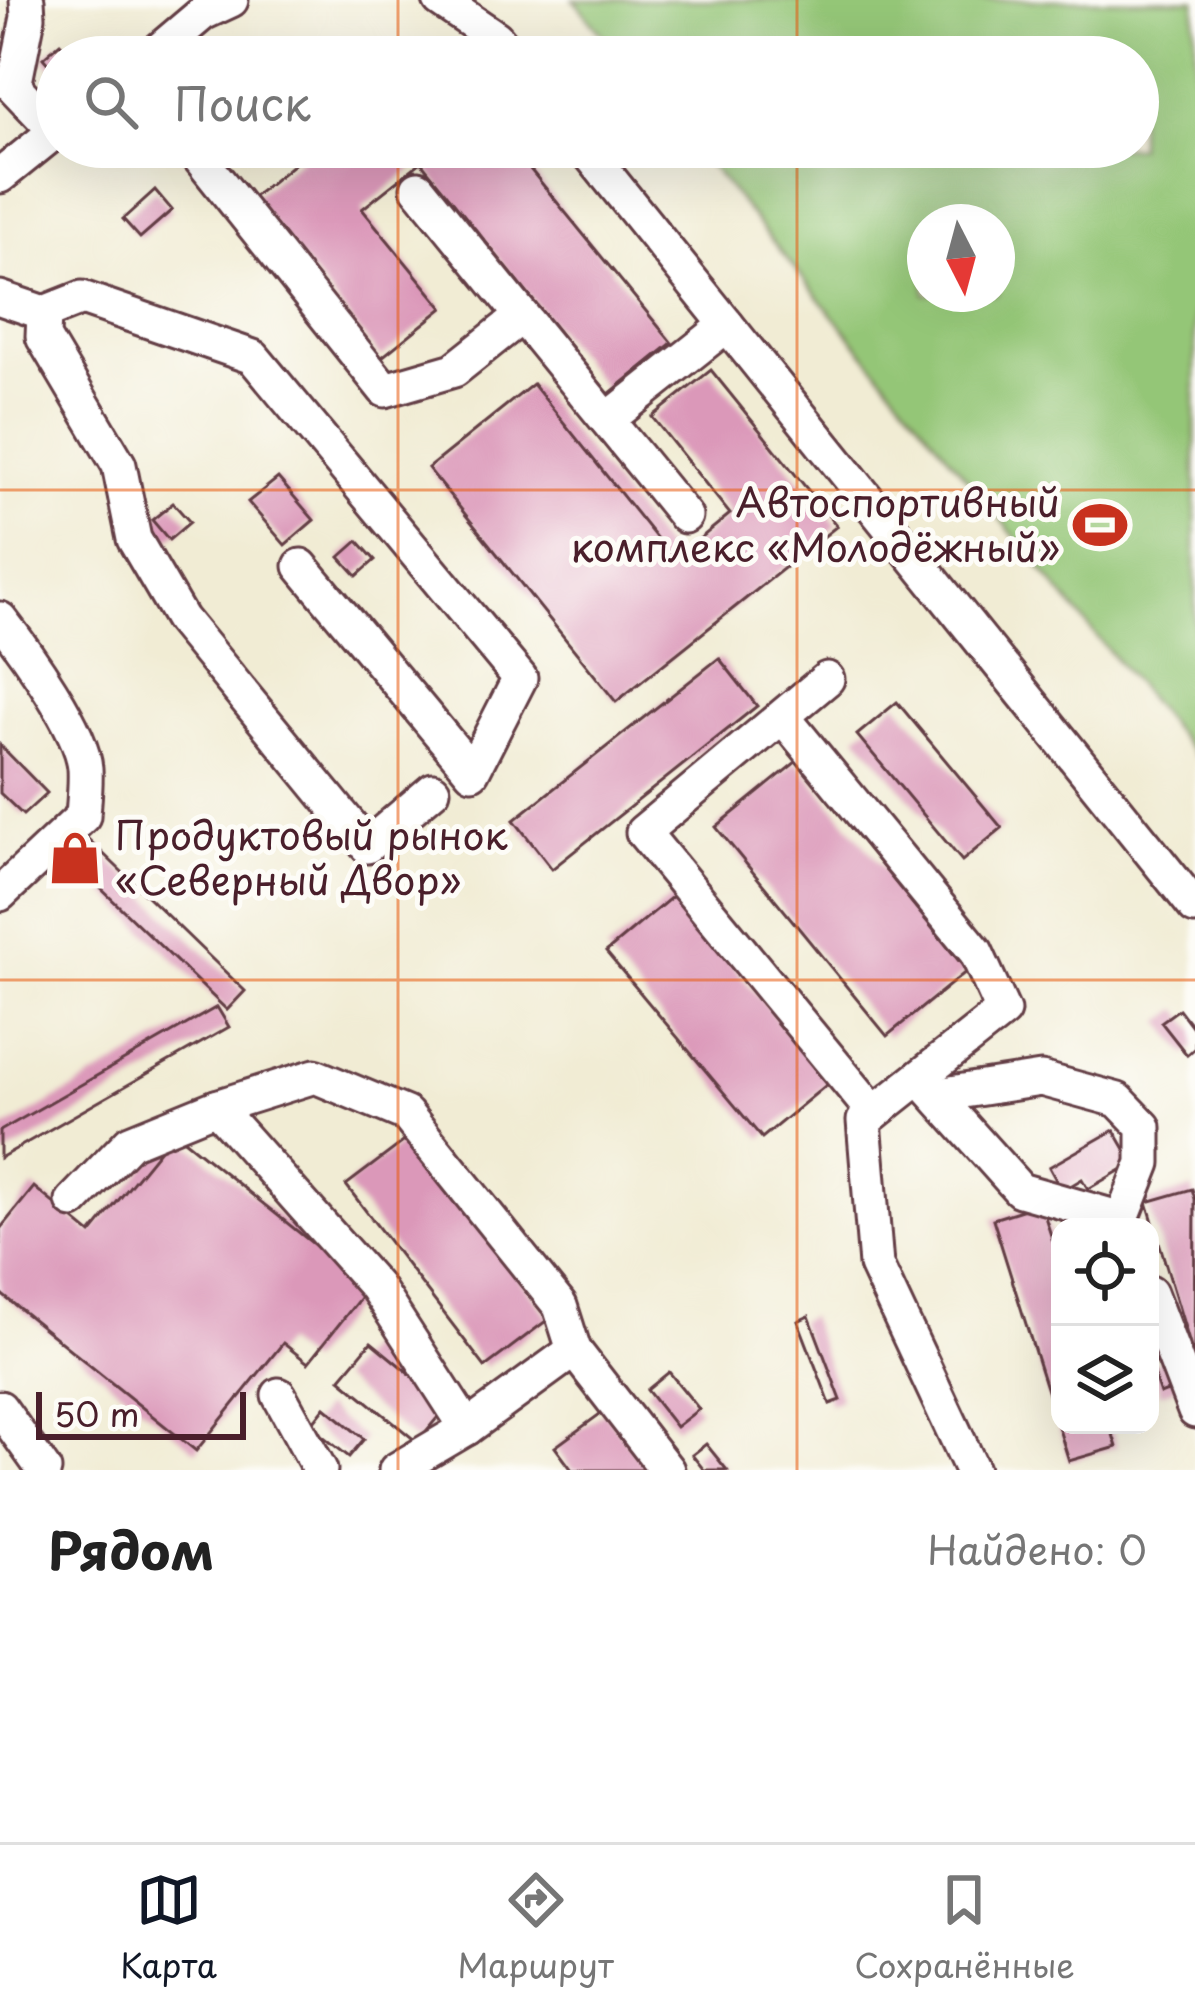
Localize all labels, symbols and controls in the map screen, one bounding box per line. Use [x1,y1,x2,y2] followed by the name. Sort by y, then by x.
[36,36,1159,168] search box
[174,68,311,136] text: Поиск
[78,69,144,135] icon: search
[907,204,1015,312] north arrow
[570,471,1060,575] place label: Автоспортивный комплекс «Молодёжный»
[1071,496,1129,554] sports icon: Автоспортивный комплекс «Молодёжный»
[115,804,508,908] place label: Продуктовый рынок «Северный Двор»
[46,829,104,887] shop icon: Продуктовый рынок «Северный Двор»
[1051,1218,1159,1434] map controls
[1051,1218,1159,1326] button: locate
[1051,1326,1159,1434] button: layers
[36,1386,246,1439] scale bar
[54,1388,140,1438] text: 50 m
[48,1510,214,1587] text: Рядом
[927,1519,1147,1578] text: Найдено: 0
[120,1867,217,1989] tab: Карта
[458,1867,614,1989] tab: Маршрут
[854,1867,1075,1989] tab: Сохранённые

